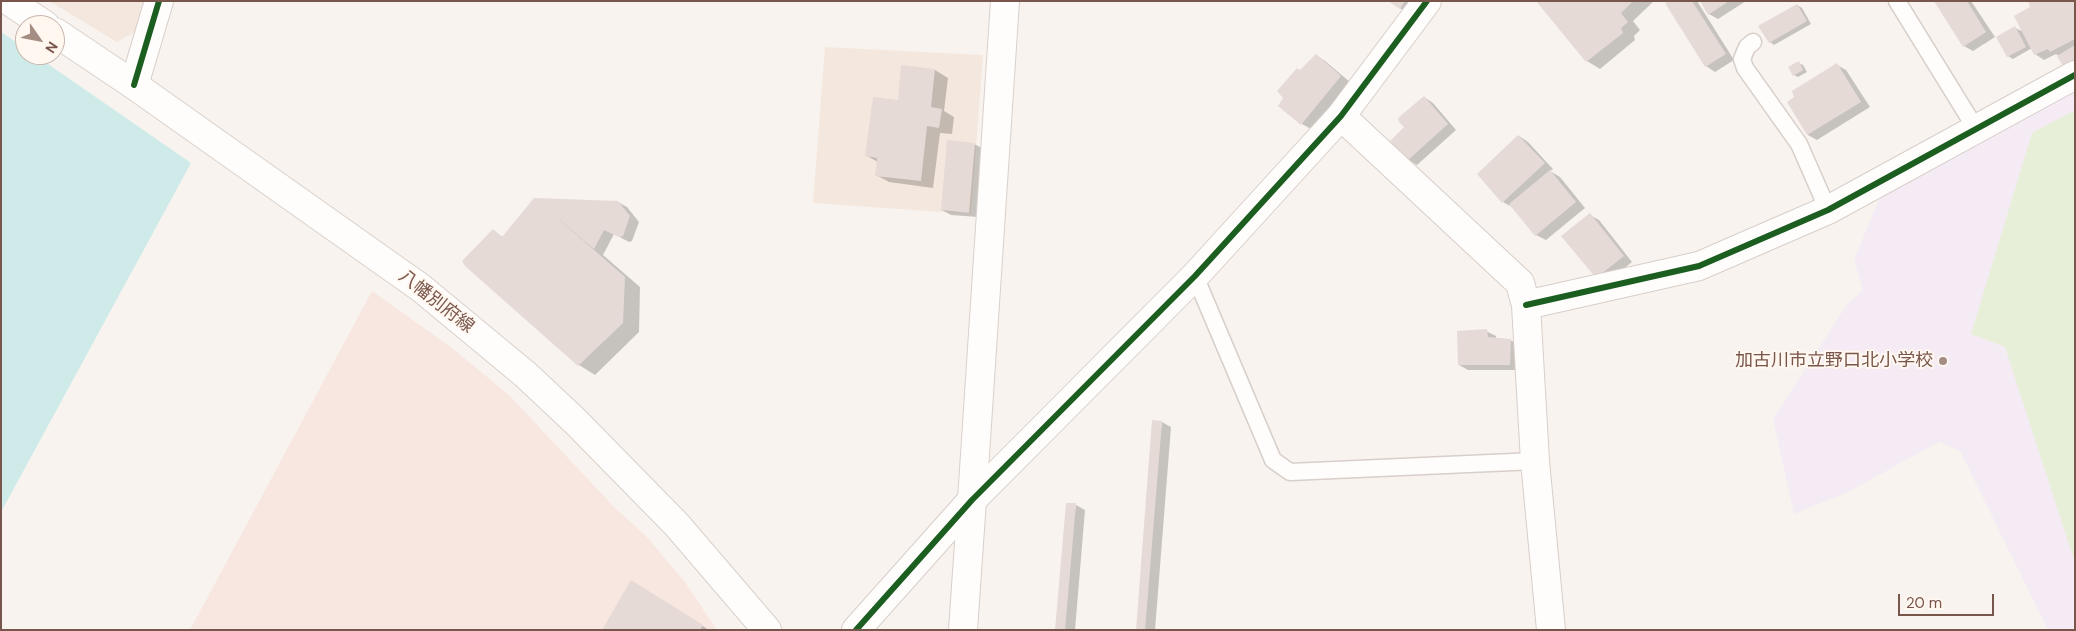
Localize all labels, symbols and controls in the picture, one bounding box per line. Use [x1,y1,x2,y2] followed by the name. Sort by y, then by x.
[15,15,65,65] north arrow
[41,38,62,57] text: N
[394,266,478,338] street label: 八幡別府線
[1735,350,1933,372] place label: 加古川市立野口北小学校
[1937,355,1949,367] marker: 加古川市立野口北小学校
[1901,584,1997,616] scale bar
[1906,593,1942,613] text: 20 m

